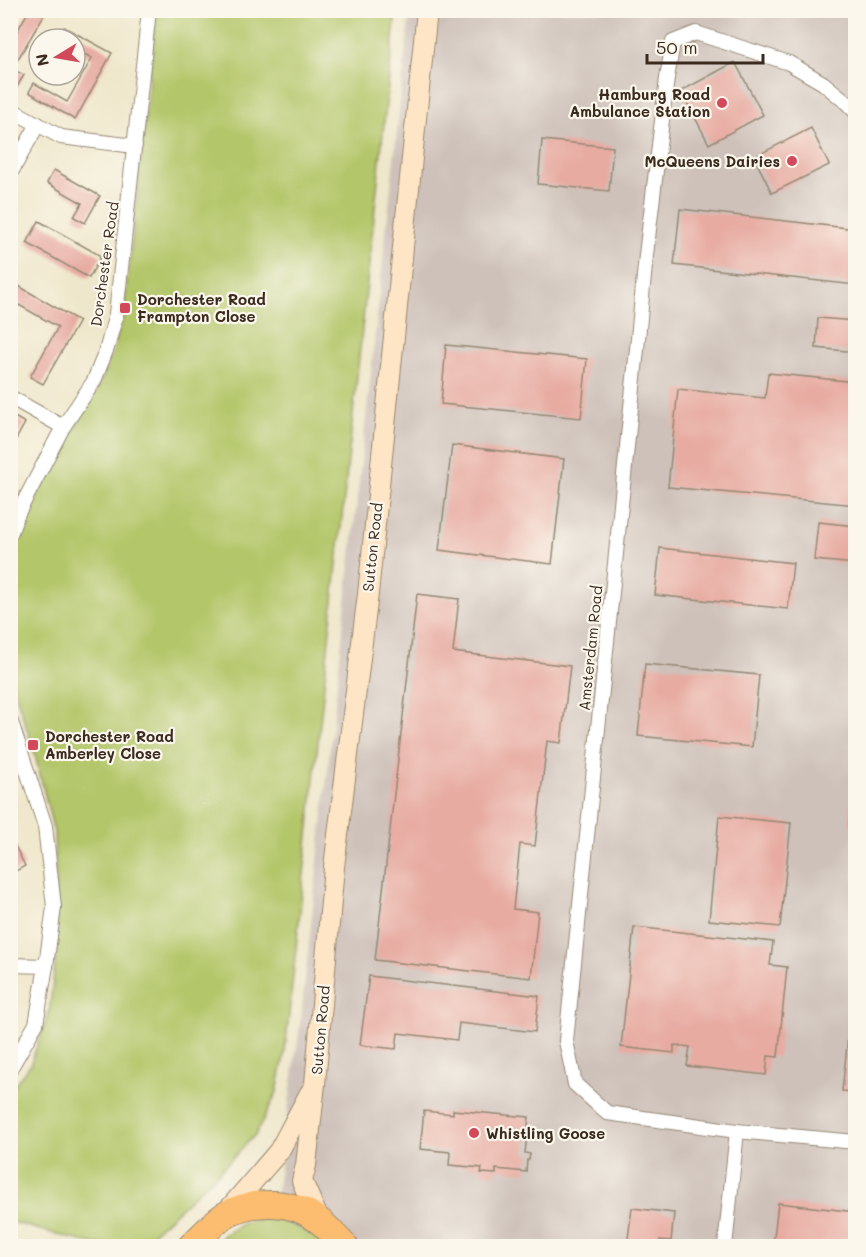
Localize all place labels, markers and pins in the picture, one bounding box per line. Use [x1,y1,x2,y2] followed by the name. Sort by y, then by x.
[570,84,710,121] place label: Hamburg Road Ambulance Station
[715,96,729,110] marker: Hamburg Road Ambulance Station
[644,151,780,171] place label: McQueens Dairies
[785,154,799,168] marker: McQueens Dairies
[137,289,266,326] place label: Dorchester Road Frampton Close
[118,301,132,315] marker: Dorchester Road Frampton Close
[45,726,174,763] place label: Dorchester Road Amberley Close
[26,738,40,752] marker: Dorchester Road Amberley Close
[486,1123,605,1143] place label: Whistling Goose
[467,1126,481,1140] marker: Whistling Goose

